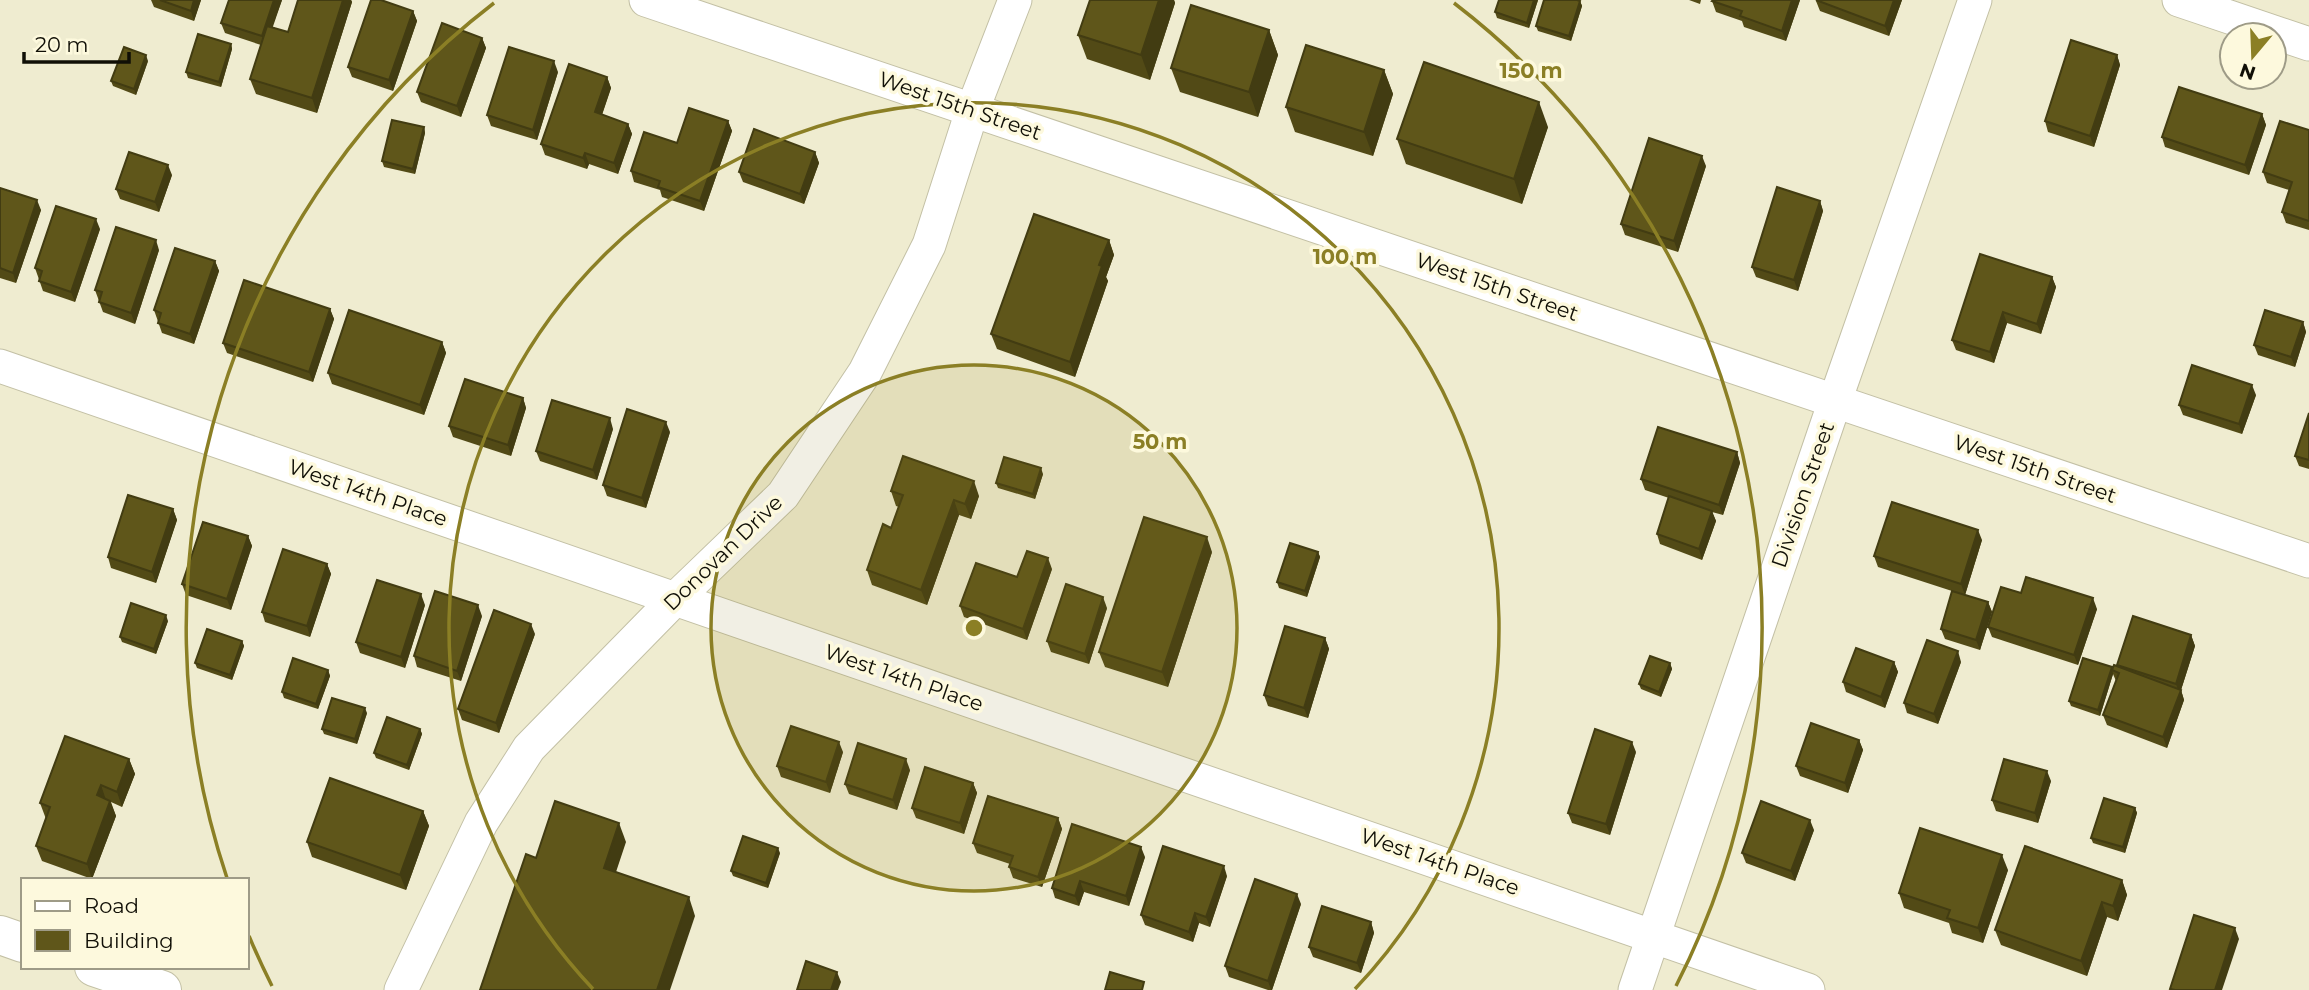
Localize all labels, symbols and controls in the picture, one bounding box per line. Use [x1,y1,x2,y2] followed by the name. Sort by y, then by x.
[24,21,130,65] scale bar
[2218,21,2288,91] north arrow
[35,32,89,57] text: 20 m
[1500,58,1562,83] text: 150 m
[2237,58,2259,85] text: N
[876,66,1045,145] street label: West 15th Street
[1313,244,1377,269] text: 100 m
[1413,247,1582,326] street label: West 15th Street
[1766,419,1839,571] street label: Division Street
[1133,429,1187,454] text: 50 m
[1951,429,2120,508] street label: West 15th Street
[285,454,451,531] street label: West 14th Place
[658,490,787,616] street label: Donovan Drive
[962,616,986,640] centre of rings
[821,639,987,716] street label: West 14th Place
[1357,823,1523,900] street label: West 14th Place
[21,878,248,969] legend
[84,893,139,918] text: Road
[84,928,174,953] text: Building

